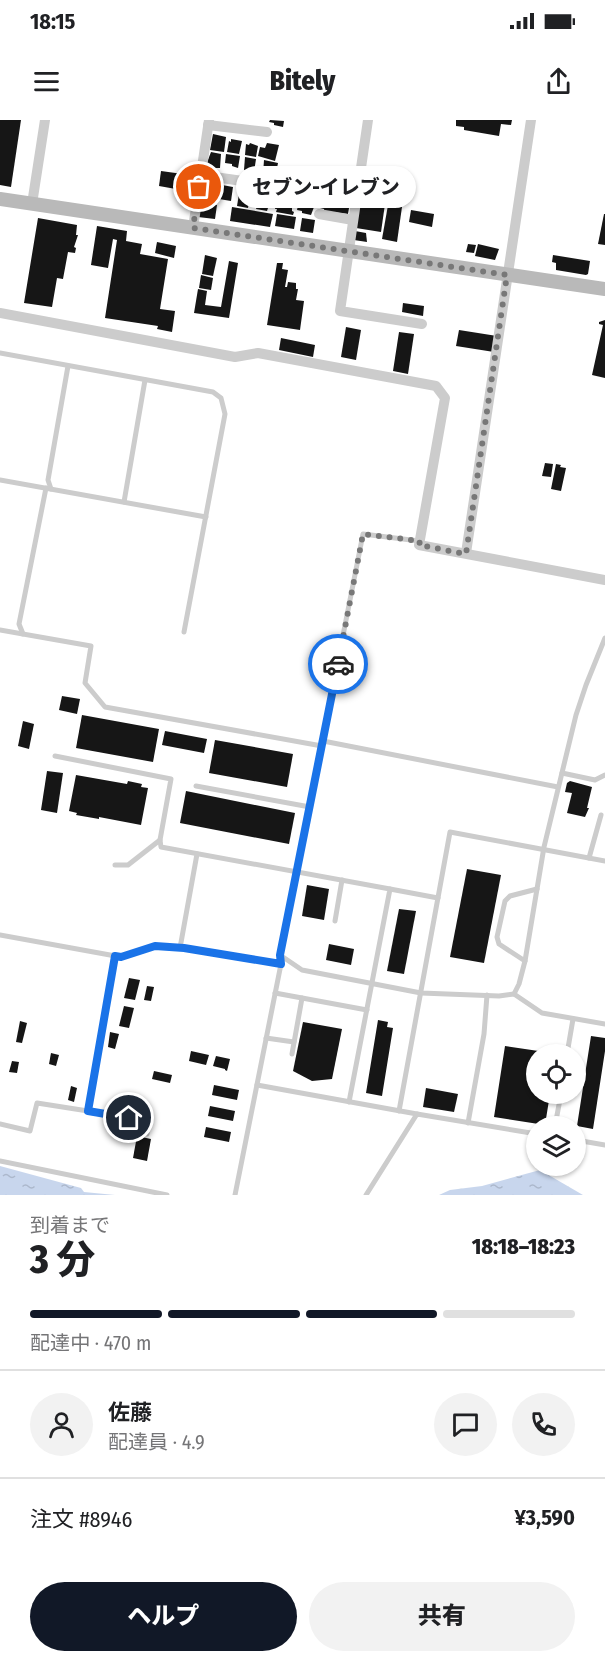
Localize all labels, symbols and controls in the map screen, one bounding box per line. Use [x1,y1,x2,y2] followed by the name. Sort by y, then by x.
[30,8,75,35] text: 18:15
[30,65,63,98] icon: menu
[270,65,335,97] text: Bitely
[542,65,575,98] icon: share
[173,161,224,212] pin
[235,166,415,208] callout: セブン-イレブン
[182,170,215,203] icon: bag
[252,175,400,199] text: セブン-イレブン
[308,634,368,694] courier
[322,648,355,681] icon: car
[526,1044,586,1176] map controls
[526,1044,586,1104] button: locate
[103,1092,154,1143] pin
[112,1101,145,1134] icon: home
[526,1116,586,1176] button: layers
[30,1213,110,1237] text: 到着まで
[472,1233,575,1260] text: 18:18–18:23
[30,1237,96,1283] text: 3 分
[30,1331,151,1355] text: 配達中 · 470 m
[30,1393,93,1456] button: person
[434,1393,497,1456] button: chat
[512,1393,575,1456] button: phone
[108,1399,152,1426] text: 佐藤
[108,1430,205,1454] text: 配達員 · 4.9
[514,1504,575,1531] text: ¥3,590
[30,1506,132,1533] text: 注文 #8946
[30,1582,297,1651] button: ヘルプ
[309,1582,575,1651] button: 共有

